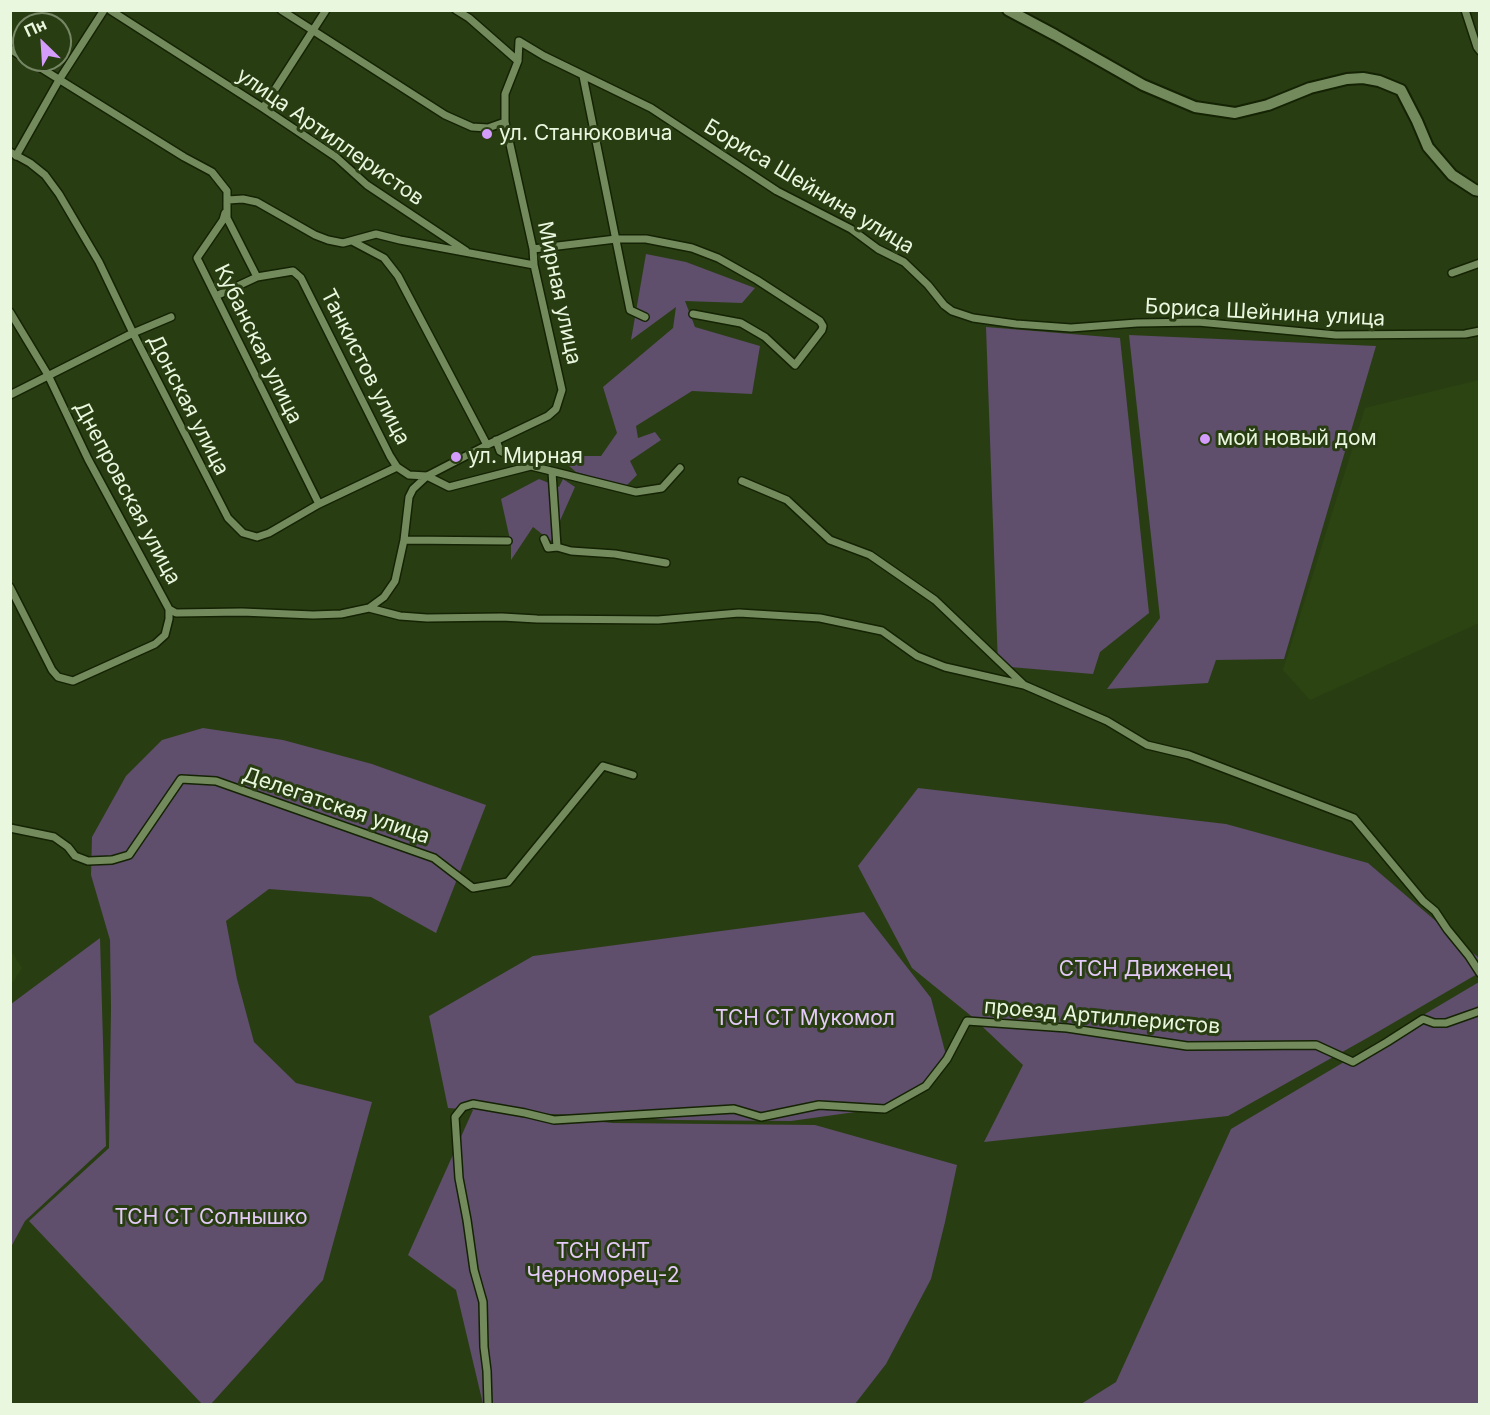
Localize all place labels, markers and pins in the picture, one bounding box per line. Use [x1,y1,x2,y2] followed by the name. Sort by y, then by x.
[499,121,673,147] place label: ул. Станюковича
[480,127,494,141] marker: ул. Станюковича
[1217,426,1377,452] place label: мой новый дом
[1198,432,1212,446] marker: мой новый дом
[468,444,583,470] place label: ул. Мирная
[449,450,463,464] marker: ул. Мирная

